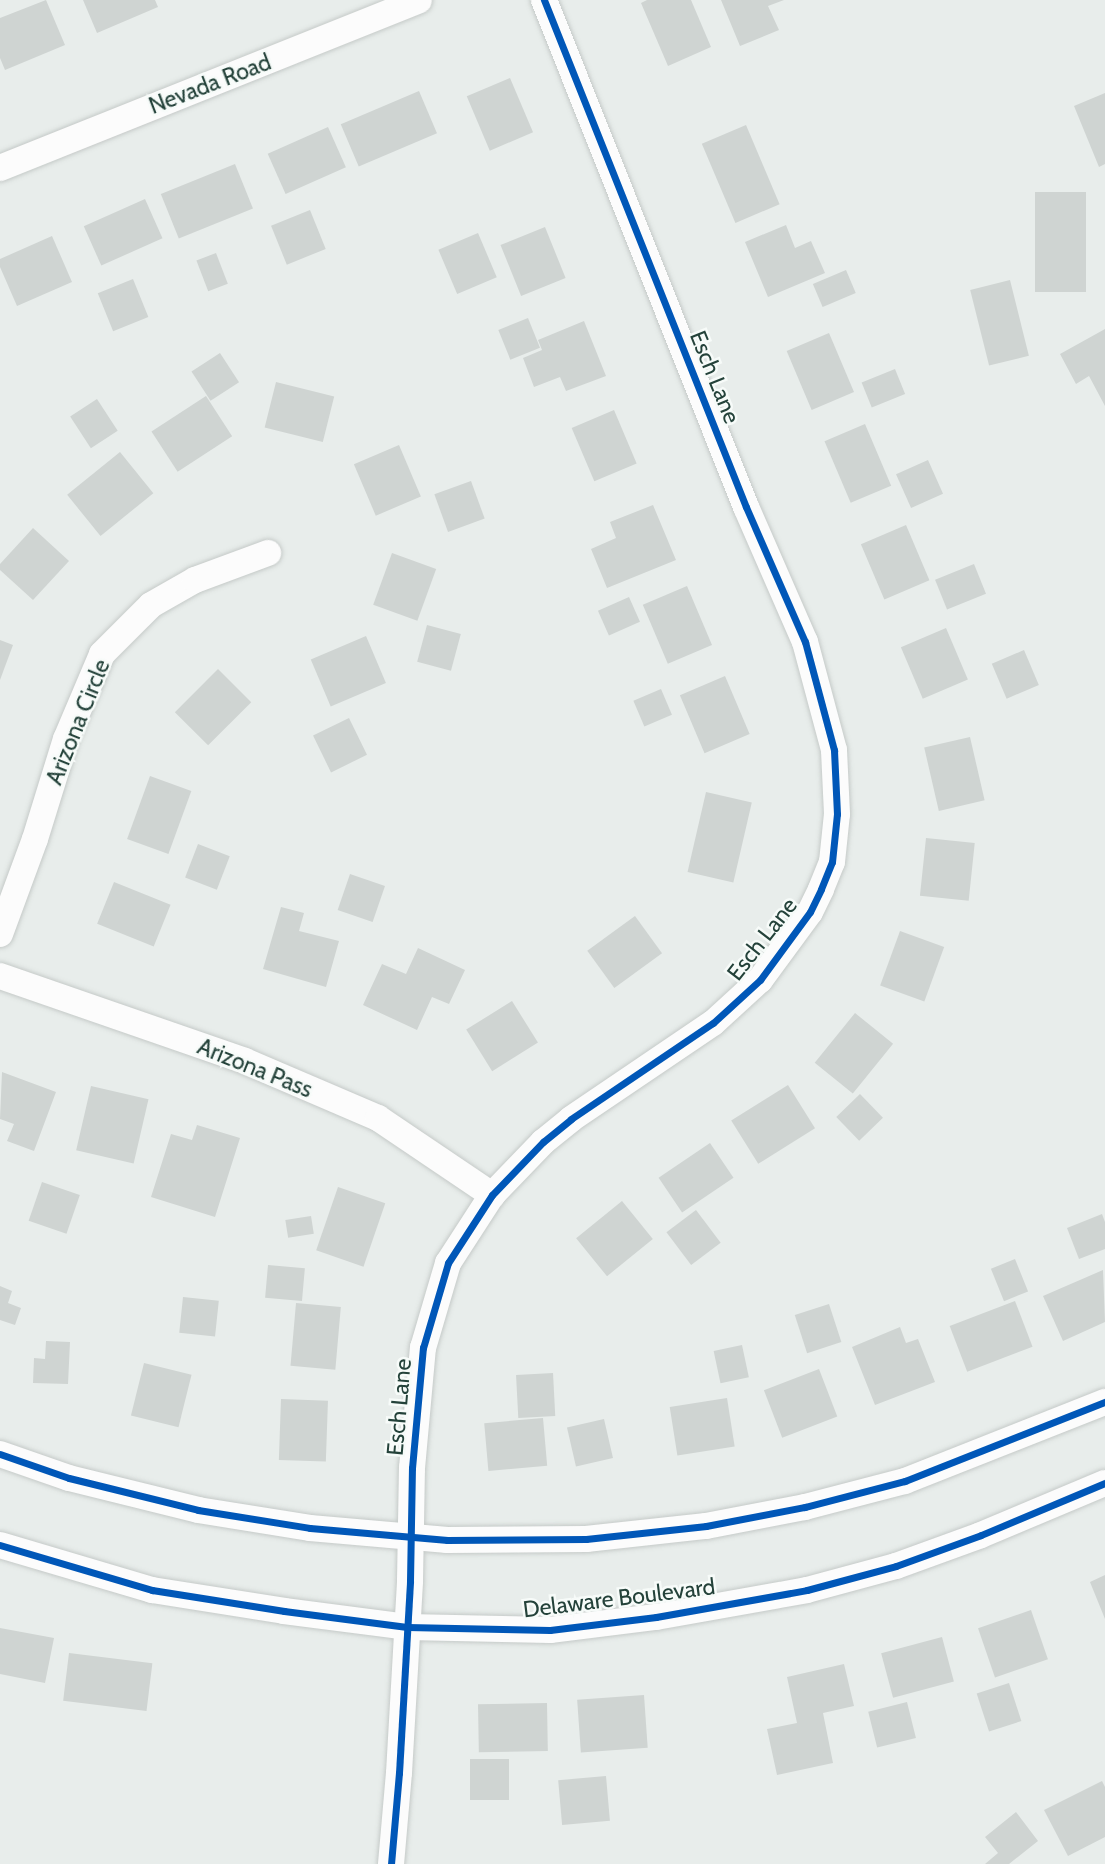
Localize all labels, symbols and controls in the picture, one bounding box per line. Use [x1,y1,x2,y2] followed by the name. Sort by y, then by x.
[145,48,275,120] street label: Nevada Road
[684,327,746,427] street label: Esch Lane
[40,655,116,789] street label: Arizona Circle
[721,892,803,986] street label: Esch Lane
[193,1032,317,1104] street label: Arizona Pass
[381,1357,417,1457] street label: Esch Lane
[521,1573,717,1623] street label: Delaware Boulevard

